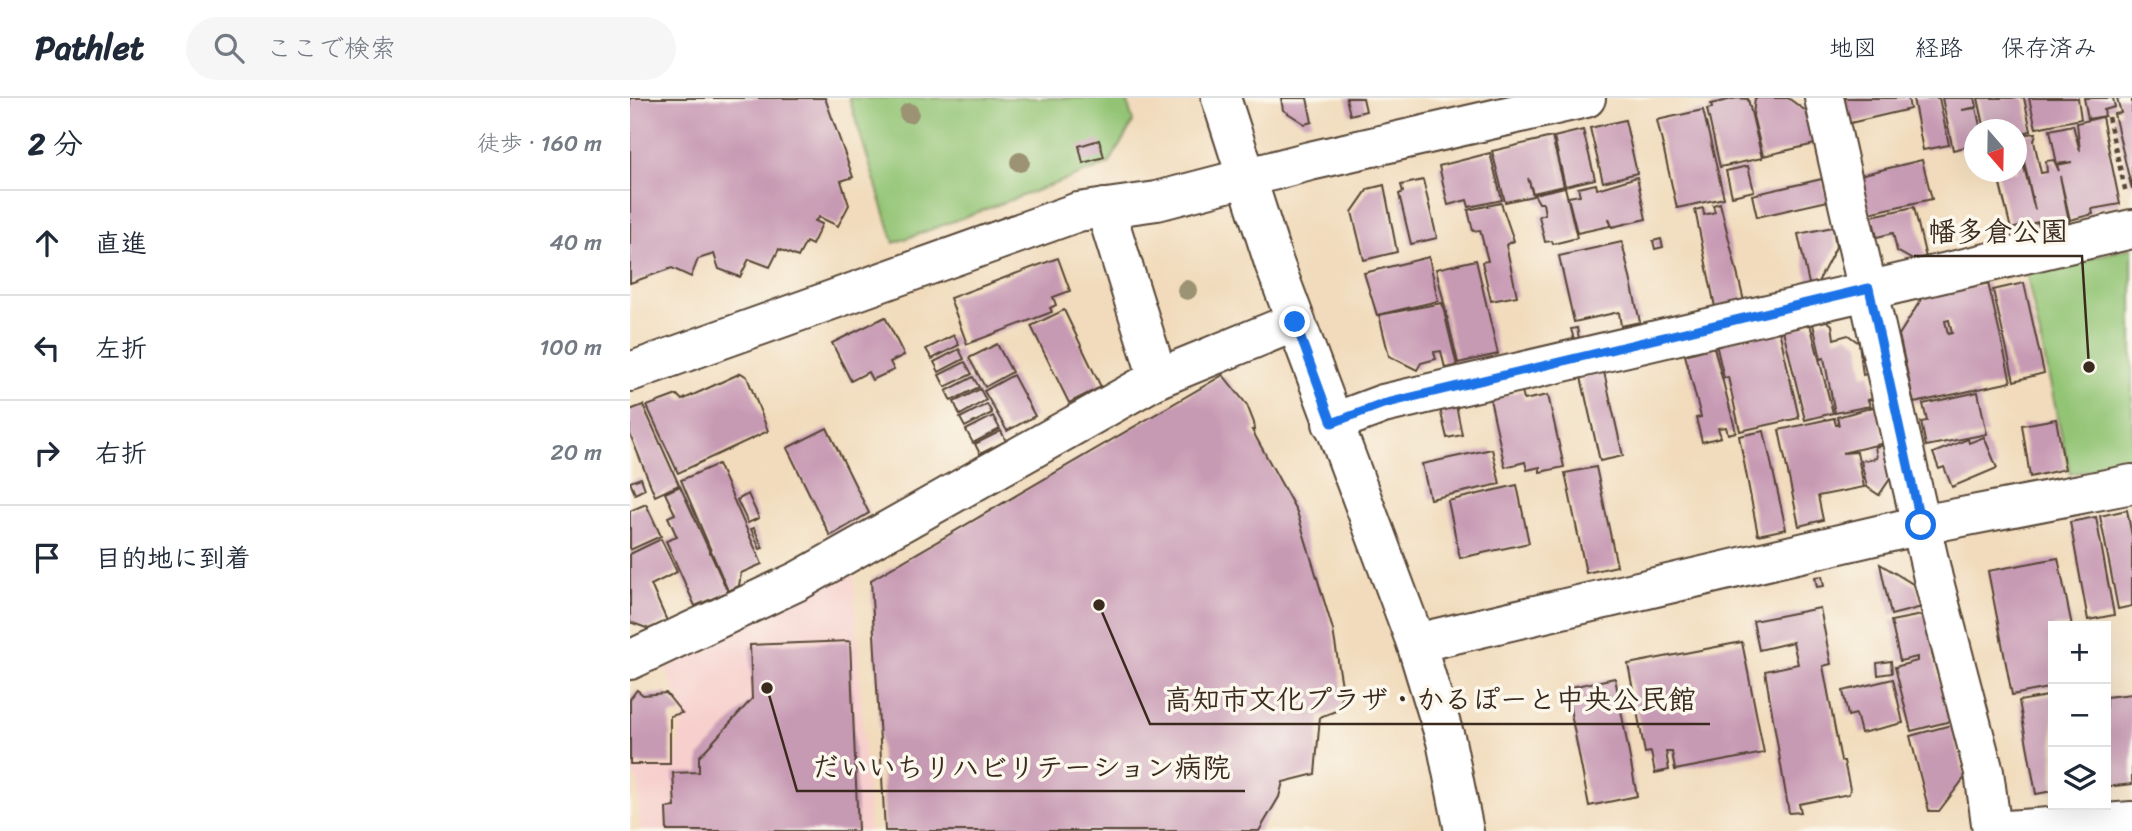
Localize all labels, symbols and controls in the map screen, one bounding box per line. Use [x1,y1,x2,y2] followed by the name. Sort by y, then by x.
[186,17,676,80] search box
[35,19,144,77] text: Pathlet
[266,25,396,71] text: ここで検索
[1829,27,1877,69] text: 地図
[1915,27,1963,69] text: 経路
[2001,27,2097,69] text: 保存済み
[210,29,248,67] icon: search
[28,117,83,171] text: 2 分
[1964,119,2027,182] north arrow
[477,123,602,164] text: 徒歩 · 160 m
[1914,207,2082,256] callout: 幡多倉公園
[1928,207,2068,256] text: 幡多倉公園
[95,220,147,266] text: 直進
[549,222,602,263] text: 40 m
[28,224,66,262] icon: ahead
[1279,306,1310,337] route end
[95,325,147,371] text: 左折
[539,327,602,368] text: 100 m
[28,329,66,367] icon: left
[95,430,147,476] text: 右折
[551,432,602,473] text: 20 m
[28,434,66,472] icon: right
[1905,509,1936,540] route start
[95,535,251,581] text: 目的地に到着
[28,539,66,577] icon: arrive
[2048,621,2111,810] map controls
[2048,621,2111,684] button: +
[1150,675,1710,724] callout: 高知市文化プラザ・かるぽーと中央公民館
[1164,675,1696,724] text: 高知市文化プラザ・かるぽーと中央公民館
[2048,684,2111,747] button: −
[797,742,1245,791] callout: だいいちリハビリテーション病院
[812,743,1230,792] text: だいいちリハビリテーション病院
[2048,747,2111,810] button: layers

